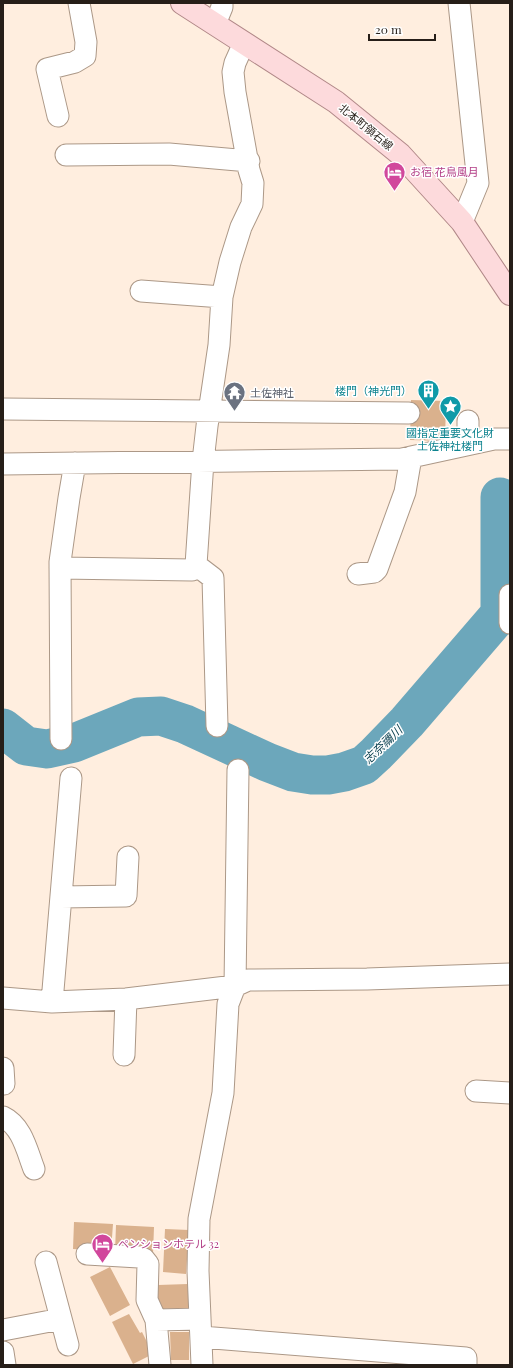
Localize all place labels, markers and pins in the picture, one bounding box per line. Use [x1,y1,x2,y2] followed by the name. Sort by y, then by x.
[382,159,408,192] hotel icon: お宿 花鳥風月
[410,164,479,179] place label: お宿 花鳥風月
[415,378,441,411] building icon: 楼門（神光門）
[221,380,247,413] temple icon: 土佐神社
[335,383,412,398] place label: 楼門（神光門）
[250,385,294,400] place label: 土佐神社
[437,394,463,427] place icon: 國指定重要文化財 土佐神社楼門
[406,425,494,453] place label: 國指定重要文化財 土佐神社楼門
[89,1231,115,1264] hotel icon: ペンションホテル 32
[118,1236,219,1251] place label: ペンションホテル 32

